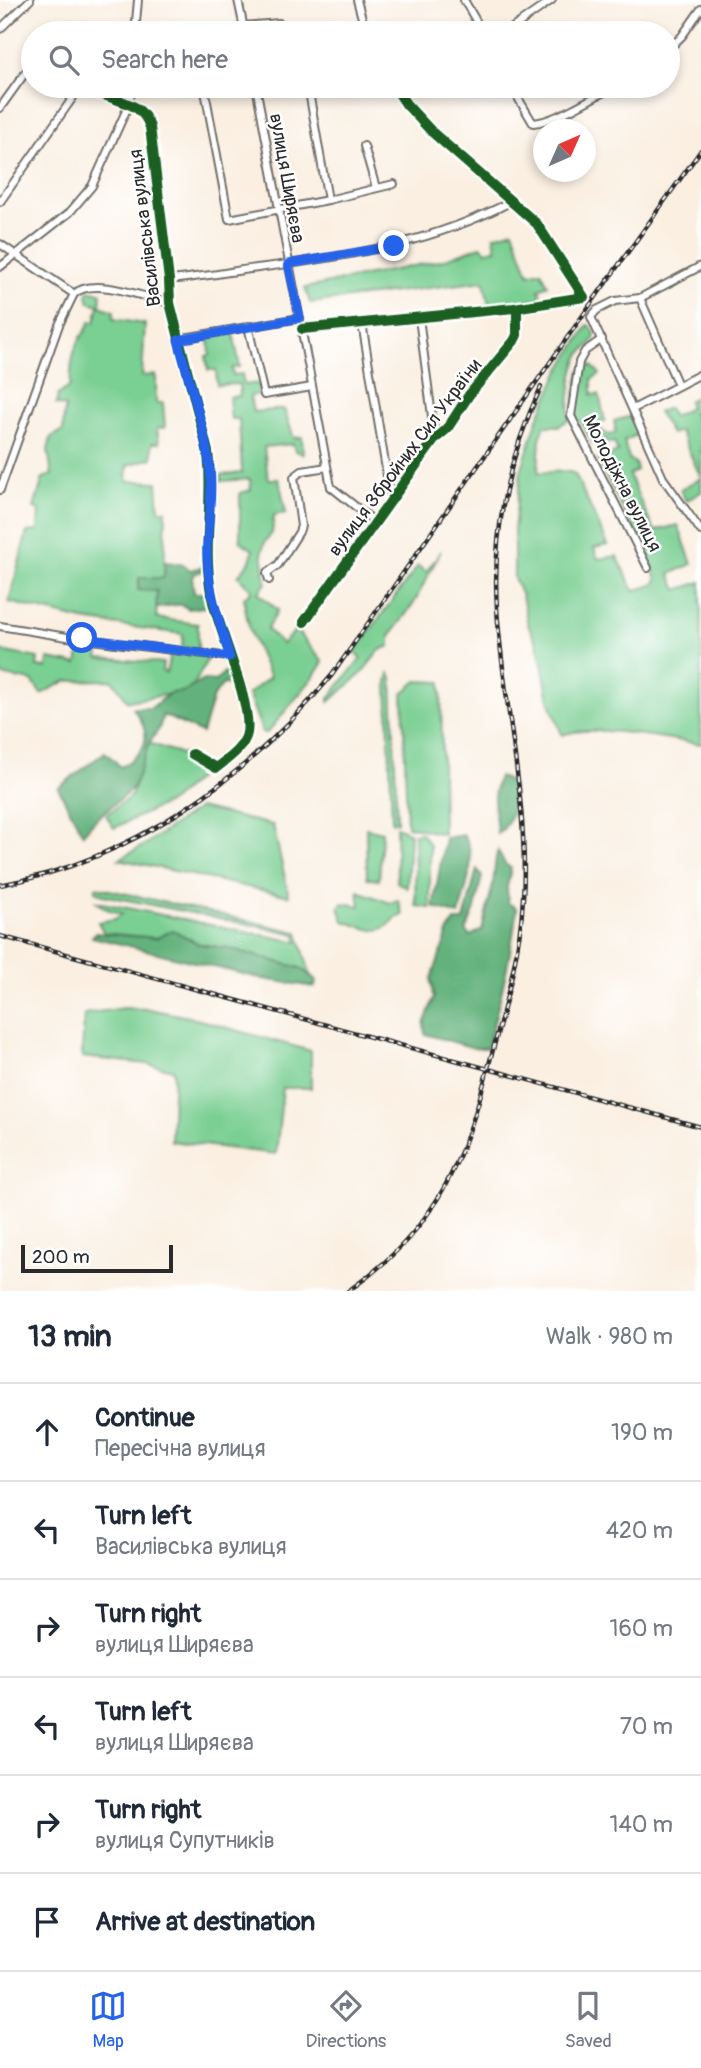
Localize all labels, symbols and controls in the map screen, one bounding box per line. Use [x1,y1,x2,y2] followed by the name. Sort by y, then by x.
[21,21,680,98] search box
[45,41,83,79] icon: search
[101,44,228,76] text: Search here
[264,112,310,245] street label: вулиця Ширяєва
[533,119,596,182] north arrow
[123,148,167,308] street label: Василівська вулиця
[378,230,409,261] route end
[323,354,487,561] street label: вулиця Збройних Сил України
[577,411,667,556] street label: Молодіжна вулиця
[66,622,97,653] route start
[21,1242,173,1274] scale bar
[32,1245,90,1269] text: 200 m
[28,1318,112,1355] text: 13 min
[546,1322,673,1351] text: Walk · 980 m
[95,1402,195,1434] text: Continue
[28,1413,66,1451] icon: ahead
[611,1418,673,1447] text: 190 m
[95,1434,266,1463] text: Пересічна вулиця
[95,1500,191,1532] text: Turn left
[28,1511,66,1549] icon: left
[606,1516,673,1545] text: 420 m
[95,1532,287,1561] text: Василівська вулиця
[95,1598,201,1630] text: Turn right
[28,1609,66,1647] icon: right
[609,1614,673,1643] text: 160 m
[95,1630,254,1659] text: вулиця Ширяєва
[95,1696,191,1728] text: Turn left
[28,1707,66,1745] icon: left
[620,1712,673,1741] text: 70 m
[95,1728,254,1757] text: вулиця Ширяєва
[95,1794,201,1826] text: Turn right
[28,1805,66,1843] icon: right
[610,1810,673,1839] text: 140 m
[95,1826,275,1855] text: вулиця Супутників
[28,1903,66,1941] icon: arrive
[95,1906,315,1938] text: Arrive at destination
[89,1987,127,2053] tab: Map
[306,1987,386,2053] tab: Directions
[565,1987,612,2053] tab: Saved

